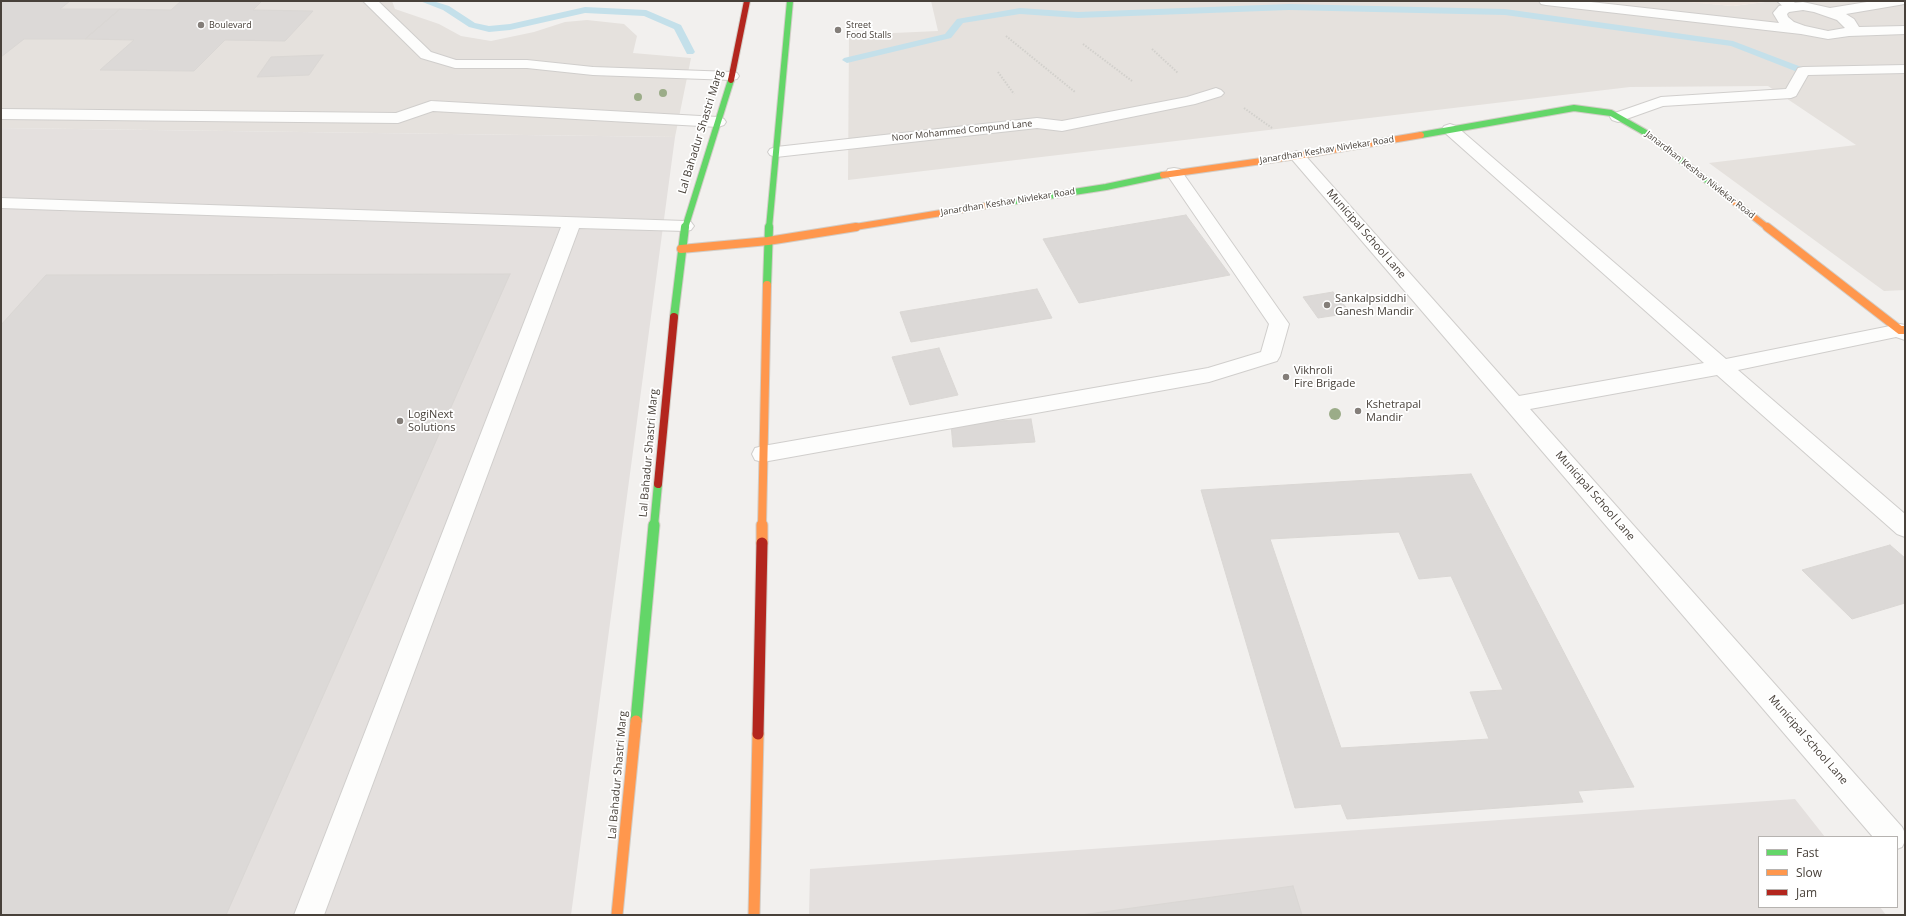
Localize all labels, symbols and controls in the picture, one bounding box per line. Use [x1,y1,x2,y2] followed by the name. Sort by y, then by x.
[196,20,206,30] marker: Boulevard
[209,20,252,30] place label: Boulevard
[846,20,891,41] place label: Street Food Stalls
[833,25,843,35] marker: Street Food Stalls
[676,68,726,196] street label: Lal Bahadur Shastri Marg
[891,118,1033,144] street label: Noor Mohammed Compund Lane
[1643,129,1757,221] street label: Janardhan Keshav Nivlekar Road
[1259,134,1395,166] street label: Janardhan Keshav Nivlekar Road
[940,186,1076,218] street label: Janardhan Keshav Nivlekar Road
[1323,187,1409,281] street label: Municipal School Lane
[1335,292,1414,318] place label: Sankalpsiddhi Ganesh Mandir
[1322,300,1332,310] marker: Sankalpsiddhi Ganesh Mandir
[1294,364,1355,390] place label: Vikhroli Fire Brigade
[1281,372,1291,382] marker: Vikhroli Fire Brigade
[637,388,661,518] street label: Lal Bahadur Shastri Marg
[1366,398,1421,424] place label: Kshetrapal Mandir
[1353,406,1363,416] marker: Kshetrapal Mandir
[408,408,455,434] place label: LogiNext Solutions
[395,416,405,426] marker: LogiNext Solutions
[1552,449,1638,543] street label: Municipal School Lane
[1765,693,1851,787] street label: Municipal School Lane
[606,710,630,840] street label: Lal Bahadur Shastri Marg
[1758,836,1898,908] legend
[1796,844,1819,861] text: Fast
[1796,864,1822,881] text: Slow
[1796,884,1817,901] text: Jam

